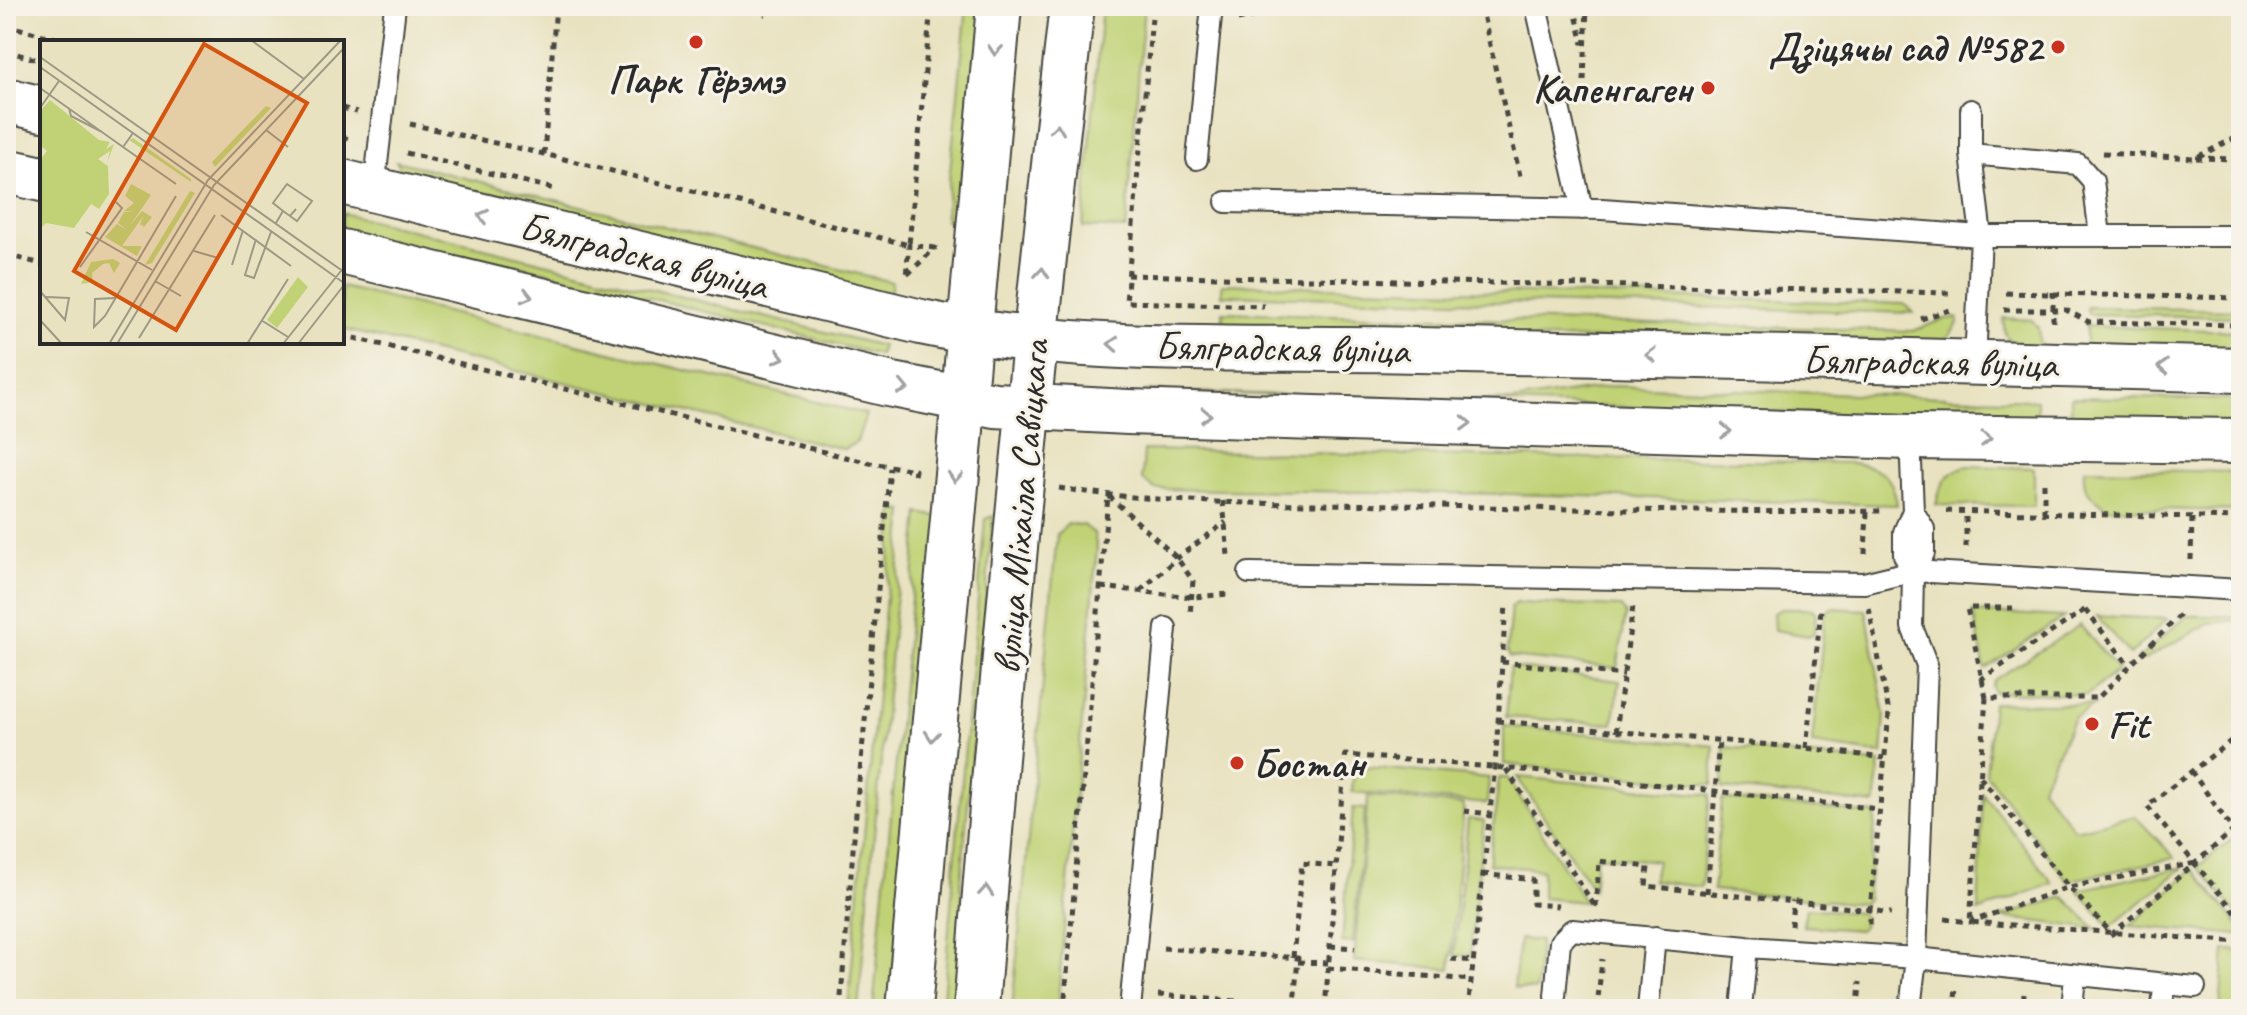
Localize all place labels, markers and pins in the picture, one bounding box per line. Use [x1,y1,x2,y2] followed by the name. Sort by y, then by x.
[1769,23,2046,74] place label: Дзіцячы сад №582
[687,33,705,51] marker: Парк Гёрэмэ
[2049,38,2067,56] marker: Дзіцячы сад №582
[608,55,786,105] place label: Парк Гёрэмэ
[1533,64,1694,114] place label: Капенгаген
[1699,79,1717,97] marker: Капенгаген
[2108,700,2152,750] place label: Fit
[2083,715,2101,733] marker: Fit
[1253,739,1368,789] place label: Бостан
[1228,754,1246,772] marker: Бостан

